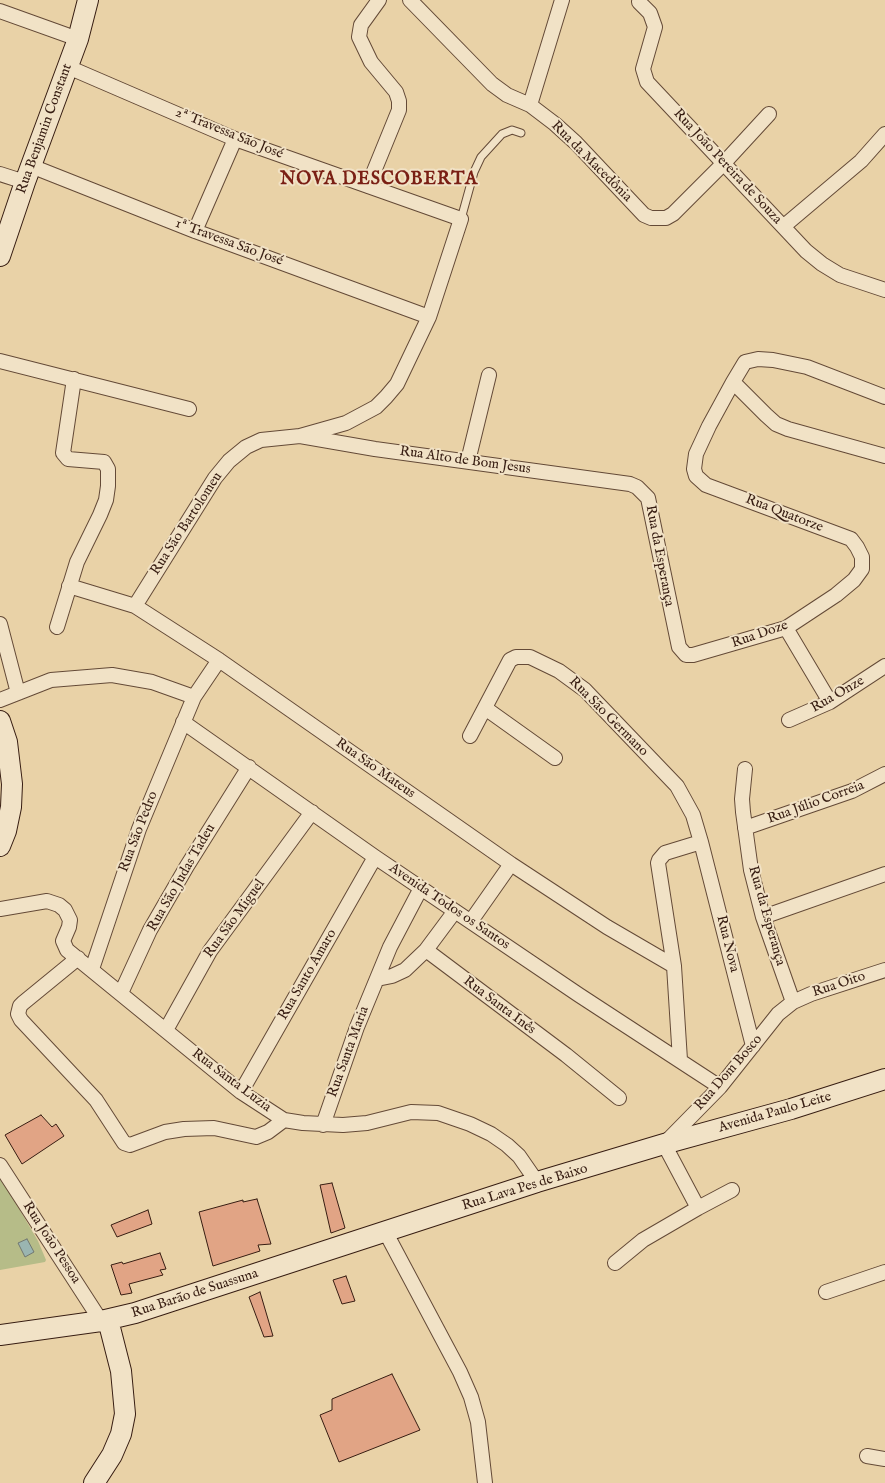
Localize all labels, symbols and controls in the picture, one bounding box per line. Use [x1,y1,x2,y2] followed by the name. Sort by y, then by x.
[14,62,76,196] street label: Rua Benjamin Constant
[173,105,285,163] street label: 2ª Travessa São José
[669,106,785,228] street label: Rua João Pereira de Souza
[547,118,635,206] street label: Rua da Macedônia
[280,169,478,191] district label: NOVA DESCOBERTA
[173,216,285,270] street label: 1ª Travessa São José
[398,443,532,479] street label: Rua Alto de Bom Jesus
[147,469,227,579] street label: Rua São Bartolomeu
[743,491,825,537] street label: Rua Quatorze
[641,504,677,608] street label: Rua da Esperança
[730,618,790,652] street label: Rua Doze
[808,673,868,717] street label: Rua Onze
[565,674,651,760] street label: Rua São Germano
[332,735,418,803] street label: Rua São Mateus
[765,778,867,828] street label: Rua Júlio Correia
[116,789,162,875] street label: Rua São Pedro
[144,821,220,935] street label: Rua São Judas Tadeu
[385,860,513,954] street label: Avenida Todos os Santos
[744,864,788,968] street label: Rua da Esperança
[201,877,269,961] street label: Rua São Miguel
[712,914,742,974] street label: Rua Nova
[275,927,341,1023] street label: Rua Santo Amaro
[810,969,868,1001] street label: Rua Oito
[459,973,539,1039] street label: Rua Santa Inês
[325,1004,373,1100] street label: Rua Santa Maria
[692,1032,766,1114] street label: Rua Dom Bosco
[188,1046,274,1116] street label: Rua Santa Luzia
[717,1089,833,1137] street label: Avenida Paulo Leite
[460,1161,590,1215] street label: Rua Lava Pes de Baixo
[18,1199,84,1287] street label: Rua João Pessoa
[130,1266,260,1322] street label: Rua Barão de Suassuna

